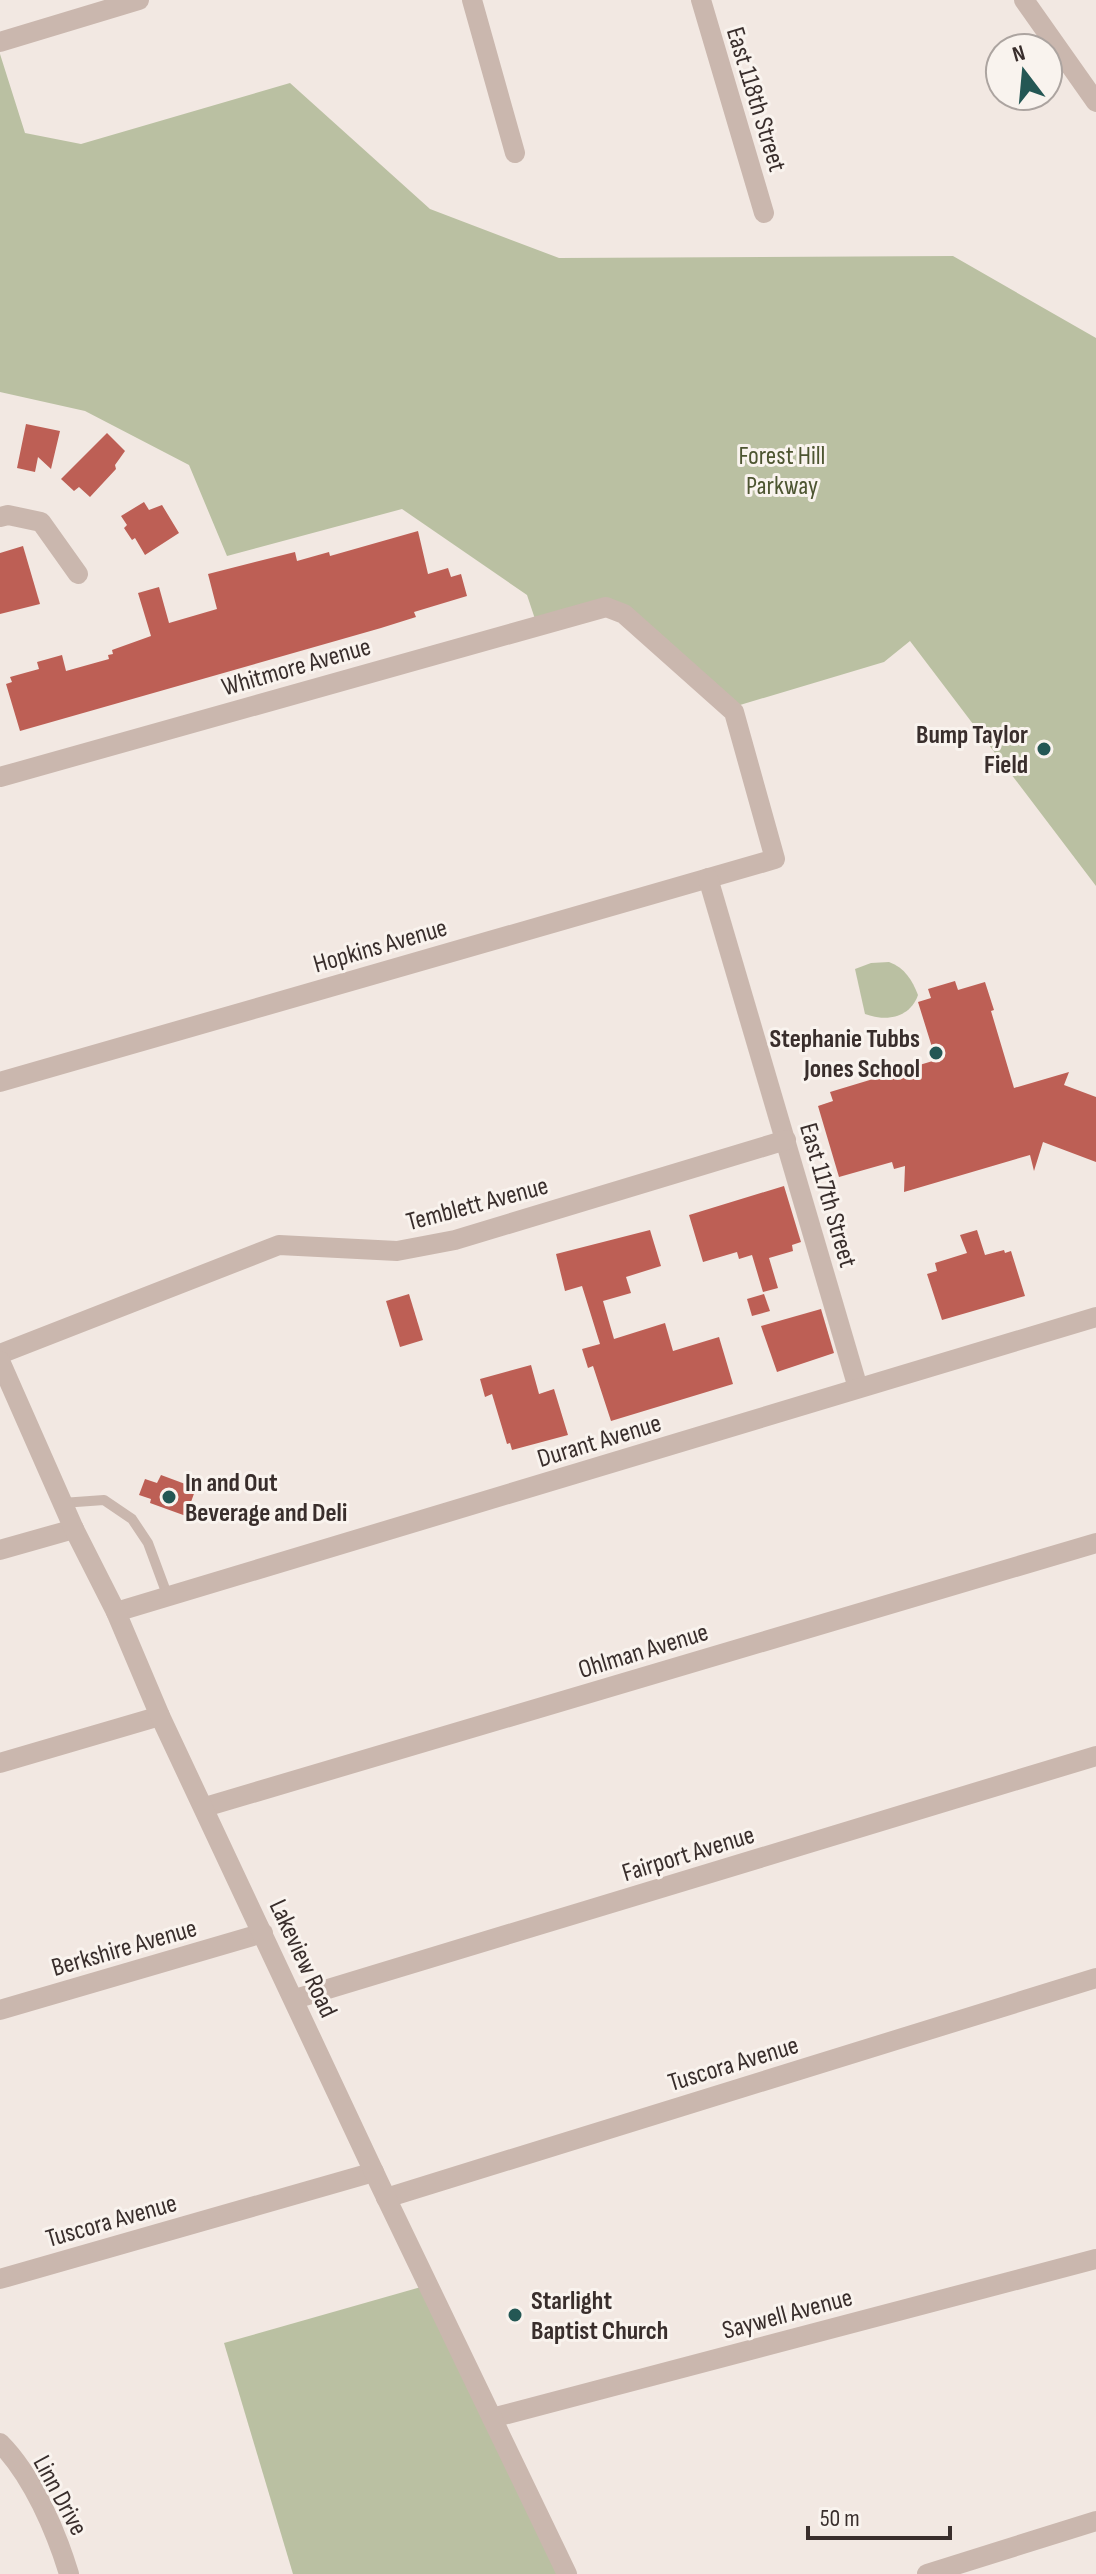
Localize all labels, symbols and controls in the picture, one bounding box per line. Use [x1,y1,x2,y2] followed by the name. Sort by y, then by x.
[719,23,792,175] street label: East 118th Street
[984,32,1064,112] north arrow
[1010,40,1028,69] text: N
[739,441,825,502] park label: Forest Hill Parkway
[218,631,374,703] street label: Whitmore Avenue
[916,720,1028,781] place label: Bump Taylor Field
[1035,740,1053,758] marker: Bump Taylor Field
[310,913,451,980] street label: Hopkins Avenue
[769,1024,920,1085] place label: Stephanie Tubbs Jones School
[927,1044,945,1062] marker: Stephanie Tubbs Jones School
[792,1120,863,1271] street label: East 117th Street
[403,1171,552,1238] street label: Temblett Avenue
[534,1408,665,1475] street label: Durant Avenue
[185,1468,347,1529] place label: In and Out Beverage and Deli
[160,1488,178,1506] marker: In and Out Beverage and Deli
[575,1617,712,1686] street label: Ohlman Avenue
[619,1820,758,1889] street label: Fairport Avenue
[262,1895,343,2023] street label: Lakeview Road
[48,1913,201,1984] street label: Berkshire Avenue
[664,2030,802,2099] street label: Tuscora Avenue
[42,2188,180,2255] street label: Tuscora Avenue
[719,2282,856,2347] street label: Saywell Avenue
[531,2286,668,2347] place label: Starlight Baptist Church
[506,2306,524,2324] marker: Starlight Baptist Church
[26,2450,94,2541] street label: Linn Drive
[808,2490,950,2540] scale bar
[820,2504,860,2533] text: 50 m

